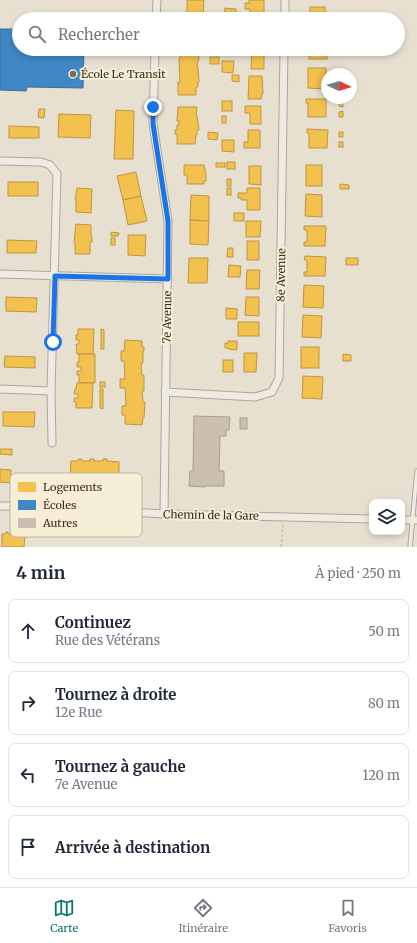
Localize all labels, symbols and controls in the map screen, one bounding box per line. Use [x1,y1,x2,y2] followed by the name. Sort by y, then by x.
[12,12,405,56] search box
[26,23,48,45] icon: search
[58,25,140,44] text: Rechercher
[81,67,166,81] place label: École Le Transit
[321,68,357,104] north arrow
[68,69,78,79] marker: École Le Transit
[144,98,162,116] route end
[274,248,288,302] street label: 8e Avenue
[160,290,174,343] street label: 7e Avenue
[44,333,62,351] route start
[10,473,142,537] legend
[43,480,102,494] text: Logements
[43,498,76,512] text: Écoles
[369,499,405,535] map controls
[369,499,405,535] button: layers
[163,507,259,523] street label: Chemin de la Gare
[42,516,78,530] text: Autres
[16,562,65,584] text: 4 min
[315,565,401,582] text: À pied · 250 m
[55,613,131,632] text: Continuez
[17,620,39,642] icon: ahead
[368,623,400,640] text: 50 m
[55,632,160,649] text: Rue des Vétérans
[55,685,176,704] text: Tournez à droite
[17,692,39,714] icon: right
[368,695,400,712] text: 80 m
[55,704,102,721] text: 12e Rue
[55,757,186,776] text: Tournez à gauche
[17,764,39,786] icon: left
[362,767,400,784] text: 120 m
[55,776,117,793] text: 7e Avenue
[17,836,39,858] icon: arrive
[55,838,210,857] text: Arrivée à destination
[50,897,78,935] tab: Carte
[179,897,228,935] tab: Itinéraire
[328,897,367,935] tab: Favoris

